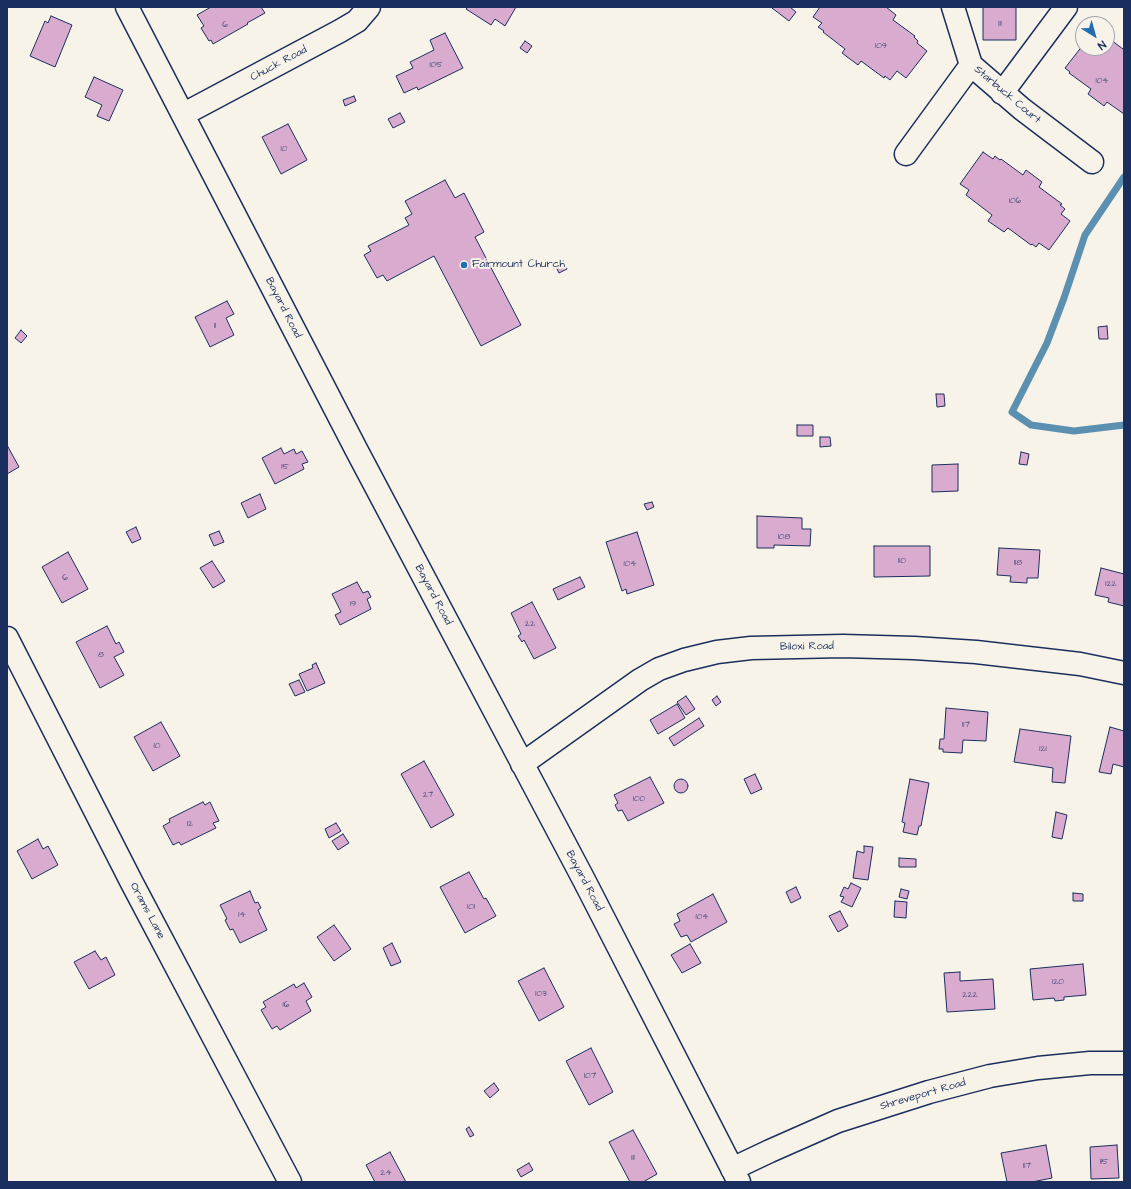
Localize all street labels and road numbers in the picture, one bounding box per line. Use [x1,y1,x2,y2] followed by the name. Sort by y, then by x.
[248,44,310,84] street label: Chuck Road
[971,63,1043,127] street label: Starbuck Court
[262,275,304,341] street label: Bayard Road
[412,563,454,627] street label: Bayard Road
[780,640,834,654] street label: Biloxi Road
[563,849,605,913] street label: Bayard Road
[127,880,167,942] street label: Orams Lane
[879,1076,967,1114] street label: Shreveport Road

